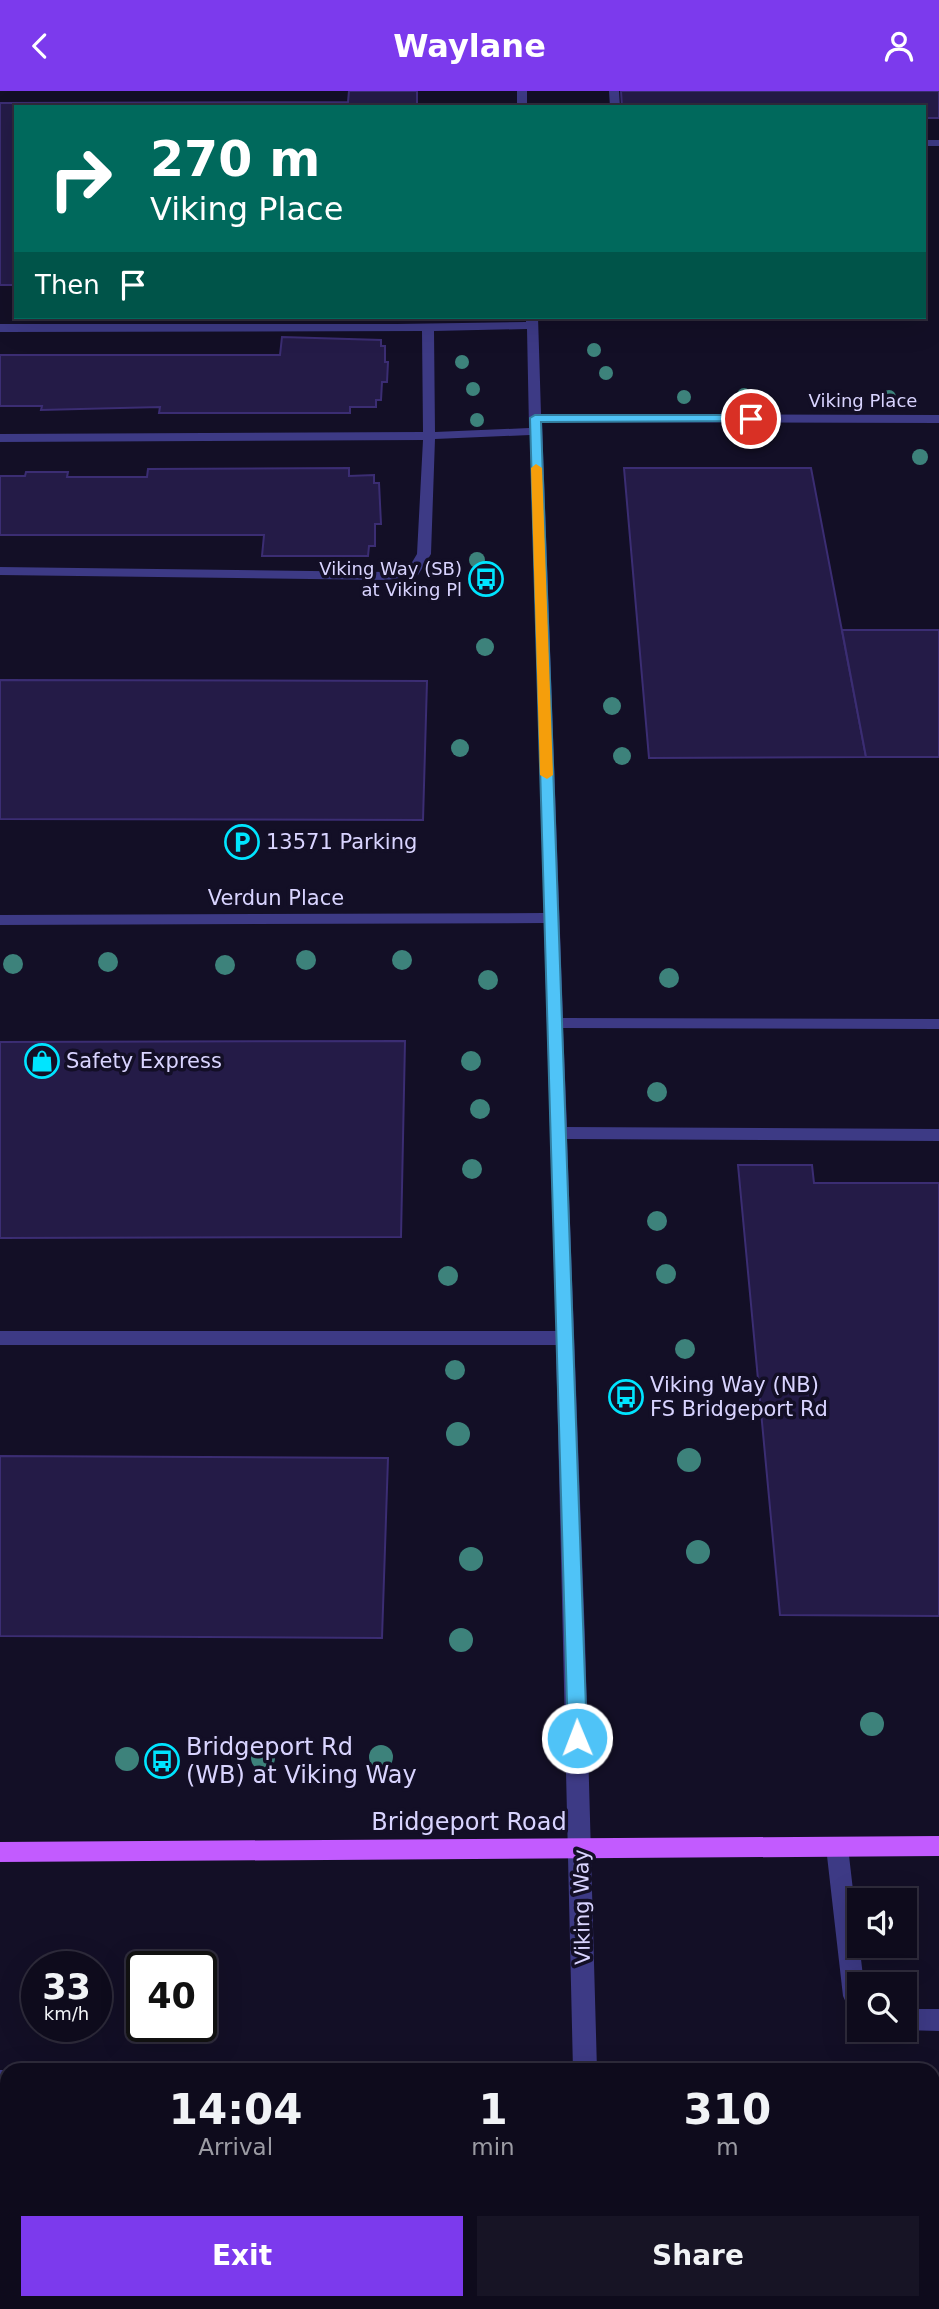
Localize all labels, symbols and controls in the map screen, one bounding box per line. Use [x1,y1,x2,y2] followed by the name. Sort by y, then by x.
[21,27,59,65] icon: back
[393,27,546,65] text: Waylane
[880,27,918,65] icon: person
[150,131,320,188] text: 270 m
[35,133,126,224] icon: right
[150,190,343,228] text: Viking Place
[114,266,152,304] icon: arrive
[35,270,100,300] text: Then
[721,389,781,449] pin
[809,390,917,411] street label: Viking Place
[732,400,770,438] icon: arrive
[319,558,462,600] place label: Viking Way (SB) at Viking Pl
[467,560,505,598] bus stop icon: Viking Way (SB) at Viking Pl
[223,823,261,861] parking icon: 13571 Parking
[266,830,417,854] place label: 13571 Parking
[208,886,344,910] street label: Verdun Place
[23,1042,61,1080] shop icon: Safety Express
[66,1049,222,1073] place label: Safety Express
[650,1373,828,1421] place label: Viking Way (NB) FS Bridgeport Rd
[607,1378,645,1416] bus stop icon: Viking Way (NB) FS Bridgeport Rd
[540,1701,614,1775] position arrow
[186,1733,417,1789] place label: Bridgeport Rd (WB) at Viking Way
[143,1742,181,1780] bus stop icon: Bridgeport Rd (WB) at Viking Way
[371,1808,567,1836] street label: Bridgeport Road
[569,1849,595,1965] street label: Viking Way
[847,1888,917,2042] map controls
[847,1888,917,1958] button: sound
[126,1951,217,2042] speed limit sign: 40
[42,1967,91,2007] text: 33
[847,1972,917,2042] button: search
[44,2003,89,2024] text: km/h
[169,2085,303,2134] text: 14:04
[478,2085,508,2134] text: 1
[684,2085,771,2134] text: 310
[198,2134,273,2160] text: Arrival
[471,2134,515,2160] text: min
[716,2134,739,2160] text: m
[21,2216,463,2296] button: Exit
[477,2216,919,2296] button: Share

